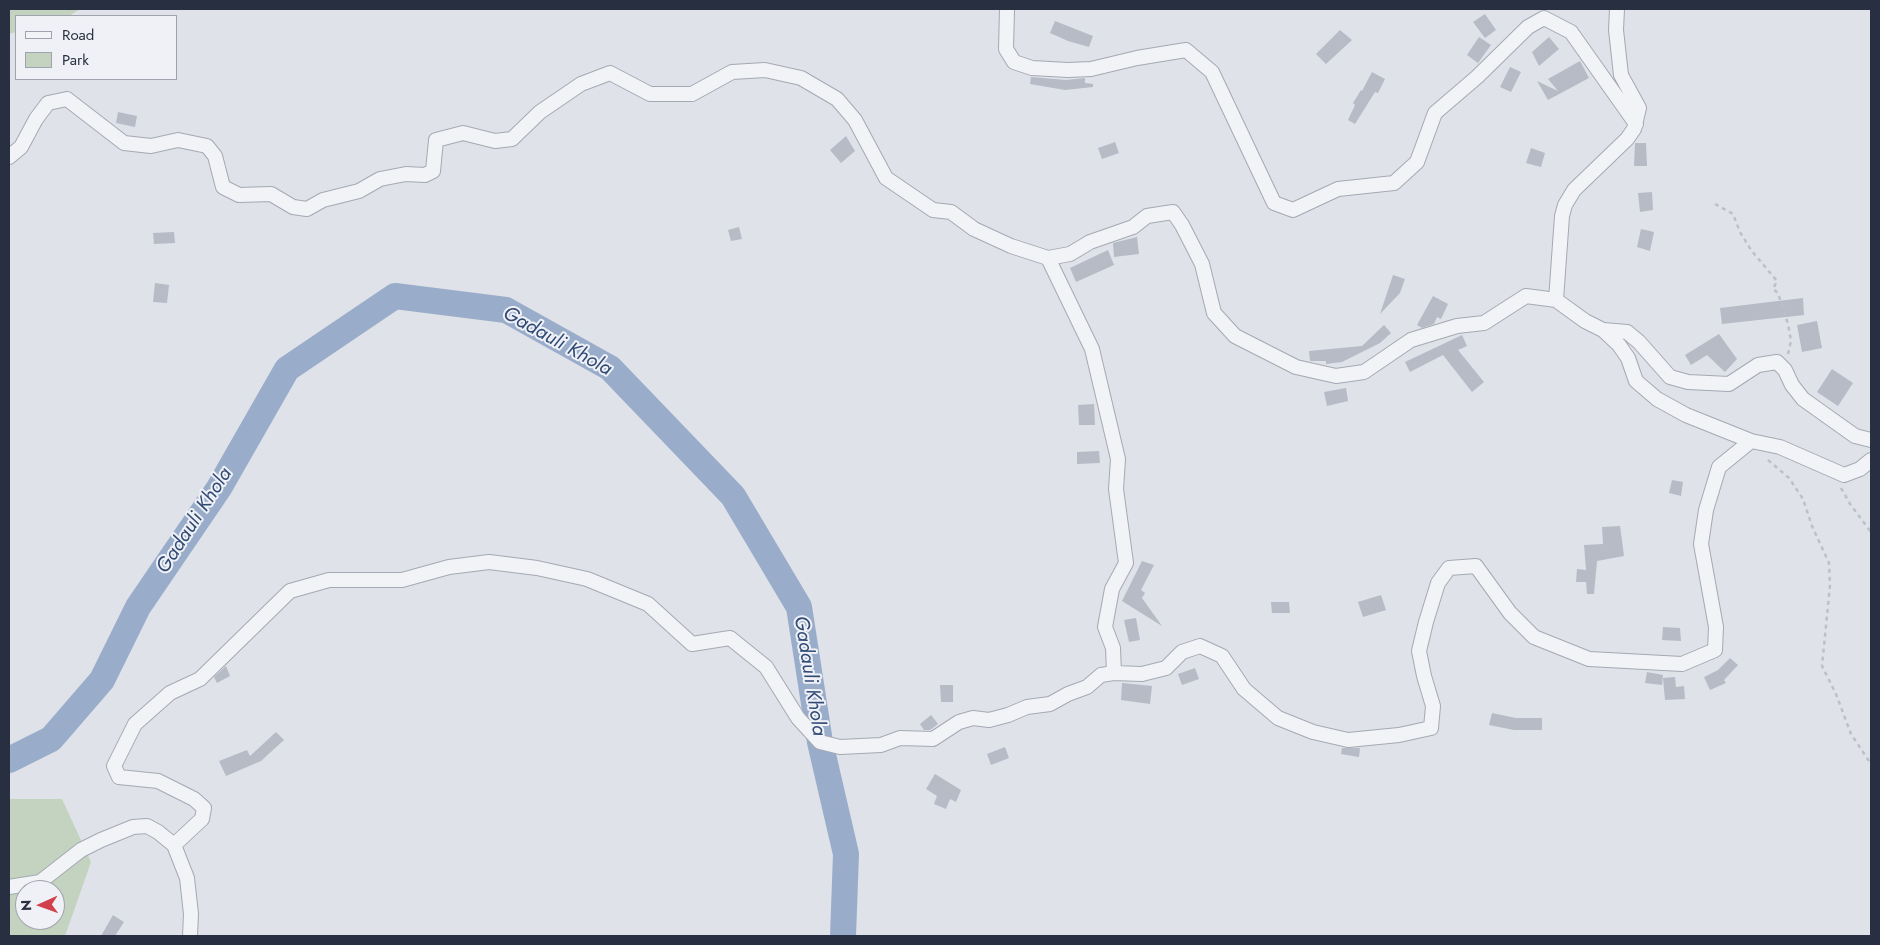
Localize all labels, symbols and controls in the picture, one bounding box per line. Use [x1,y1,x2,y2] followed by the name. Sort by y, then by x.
[15,15,178,80] legend
[62,24,94,46] text: Road
[62,49,89,71] text: Park
[498,302,616,382] water label: Gadauli Khola
[152,464,238,578] water label: Gadauli Khola
[788,614,830,738] water label: Gadauli Khola
[15,880,65,930] north arrow
[16,900,36,911] text: N

